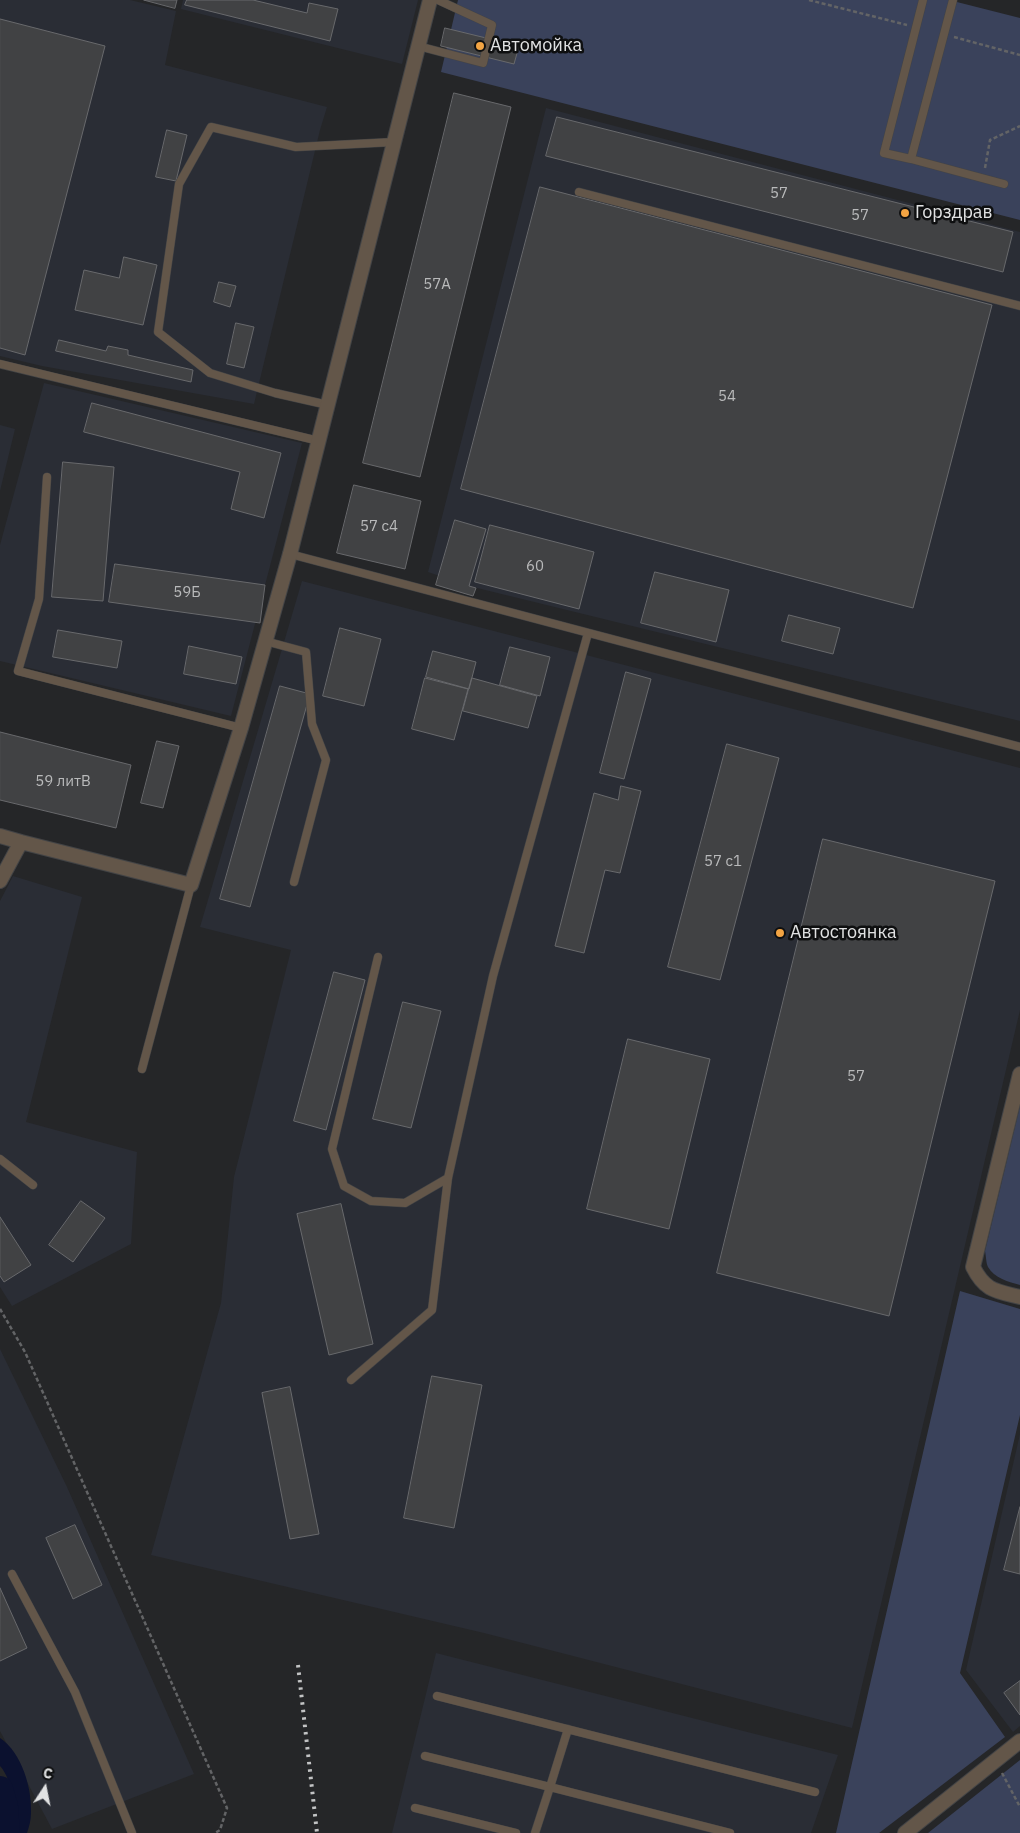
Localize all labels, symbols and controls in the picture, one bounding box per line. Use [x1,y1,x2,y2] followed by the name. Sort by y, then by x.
[490,35,582,57] place label: Автомойка
[474,40,486,52] marker: Автомойка
[770,185,788,203] house number: 57
[915,202,993,224] place label: Горздрав
[851,207,869,225] house number: 57
[899,207,911,219] marker: Горздрав
[423,276,451,294] house number: 57А
[718,388,736,406] house number: 54
[360,518,398,536] house number: 57 с4
[526,558,544,576] house number: 60
[173,584,201,602] house number: 59Б
[35,773,91,791] house number: 59 литВ
[704,853,742,871] house number: 57 с1
[790,922,897,944] place label: Автостоянка
[774,927,786,939] marker: Автостоянка
[847,1068,865,1086] house number: 57
[20,1763,70,1813] north arrow
[42,1764,54,1783] text: С

